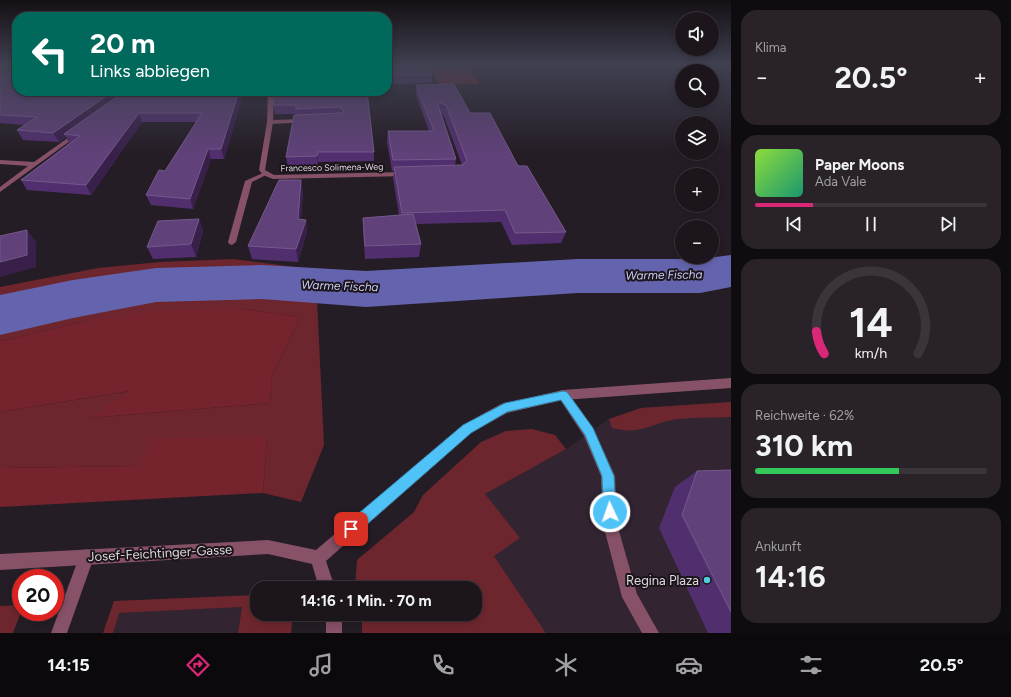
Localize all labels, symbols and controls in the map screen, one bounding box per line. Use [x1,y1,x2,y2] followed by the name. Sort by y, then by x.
[675,12,719,264] map controls
[675,12,719,56] button: sound
[90,26,155,60] text: 20 m
[24,28,76,80] icon: left
[755,40,787,55] text: Klima
[834,59,908,96] text: 20.5°
[90,60,210,82] text: Links abbiegen
[675,64,719,108] button: search
[755,64,769,91] text: −
[973,64,987,91] text: +
[675,116,719,160] button: layers
[815,156,904,174] text: Paper Moons
[280,161,384,173] street label: Francesco Solimena-Weg
[675,168,719,212] button: +
[815,174,866,189] text: Ada Vale
[783,213,805,235] icon: previous
[860,213,882,235] icon: pause
[937,213,959,235] icon: next
[675,220,719,264] button: −
[625,267,703,283] water label: Warme Fischa
[301,278,379,294] water label: Warme Fischa
[849,297,893,347] text: 14
[855,344,887,362] text: km/h
[755,408,854,423] text: Reichweite · 62%
[755,427,853,464] text: 310 km
[589,491,631,533] position arrow
[334,512,368,546] pin
[340,518,362,540] icon: arrive
[755,539,802,554] text: Ankunft
[87,542,233,564] street label: Josef-Feichtinger-Gasse
[755,558,826,595] text: 14:16
[12,569,64,621] speed limit sign: 20
[626,573,699,588] place label: Regina Plaza
[702,575,712,585] marker: Regina Plaza
[300,592,432,610] text: 14:16 · 1 Min. · 70 m
[184,651,212,679] icon: directions
[307,651,335,679] icon: music
[429,651,457,679] icon: phone
[552,651,580,679] icon: climate
[675,651,703,679] icon: car
[797,651,825,679] icon: filters
[47,654,90,676] text: 14:15
[920,654,964,676] text: 20.5°

